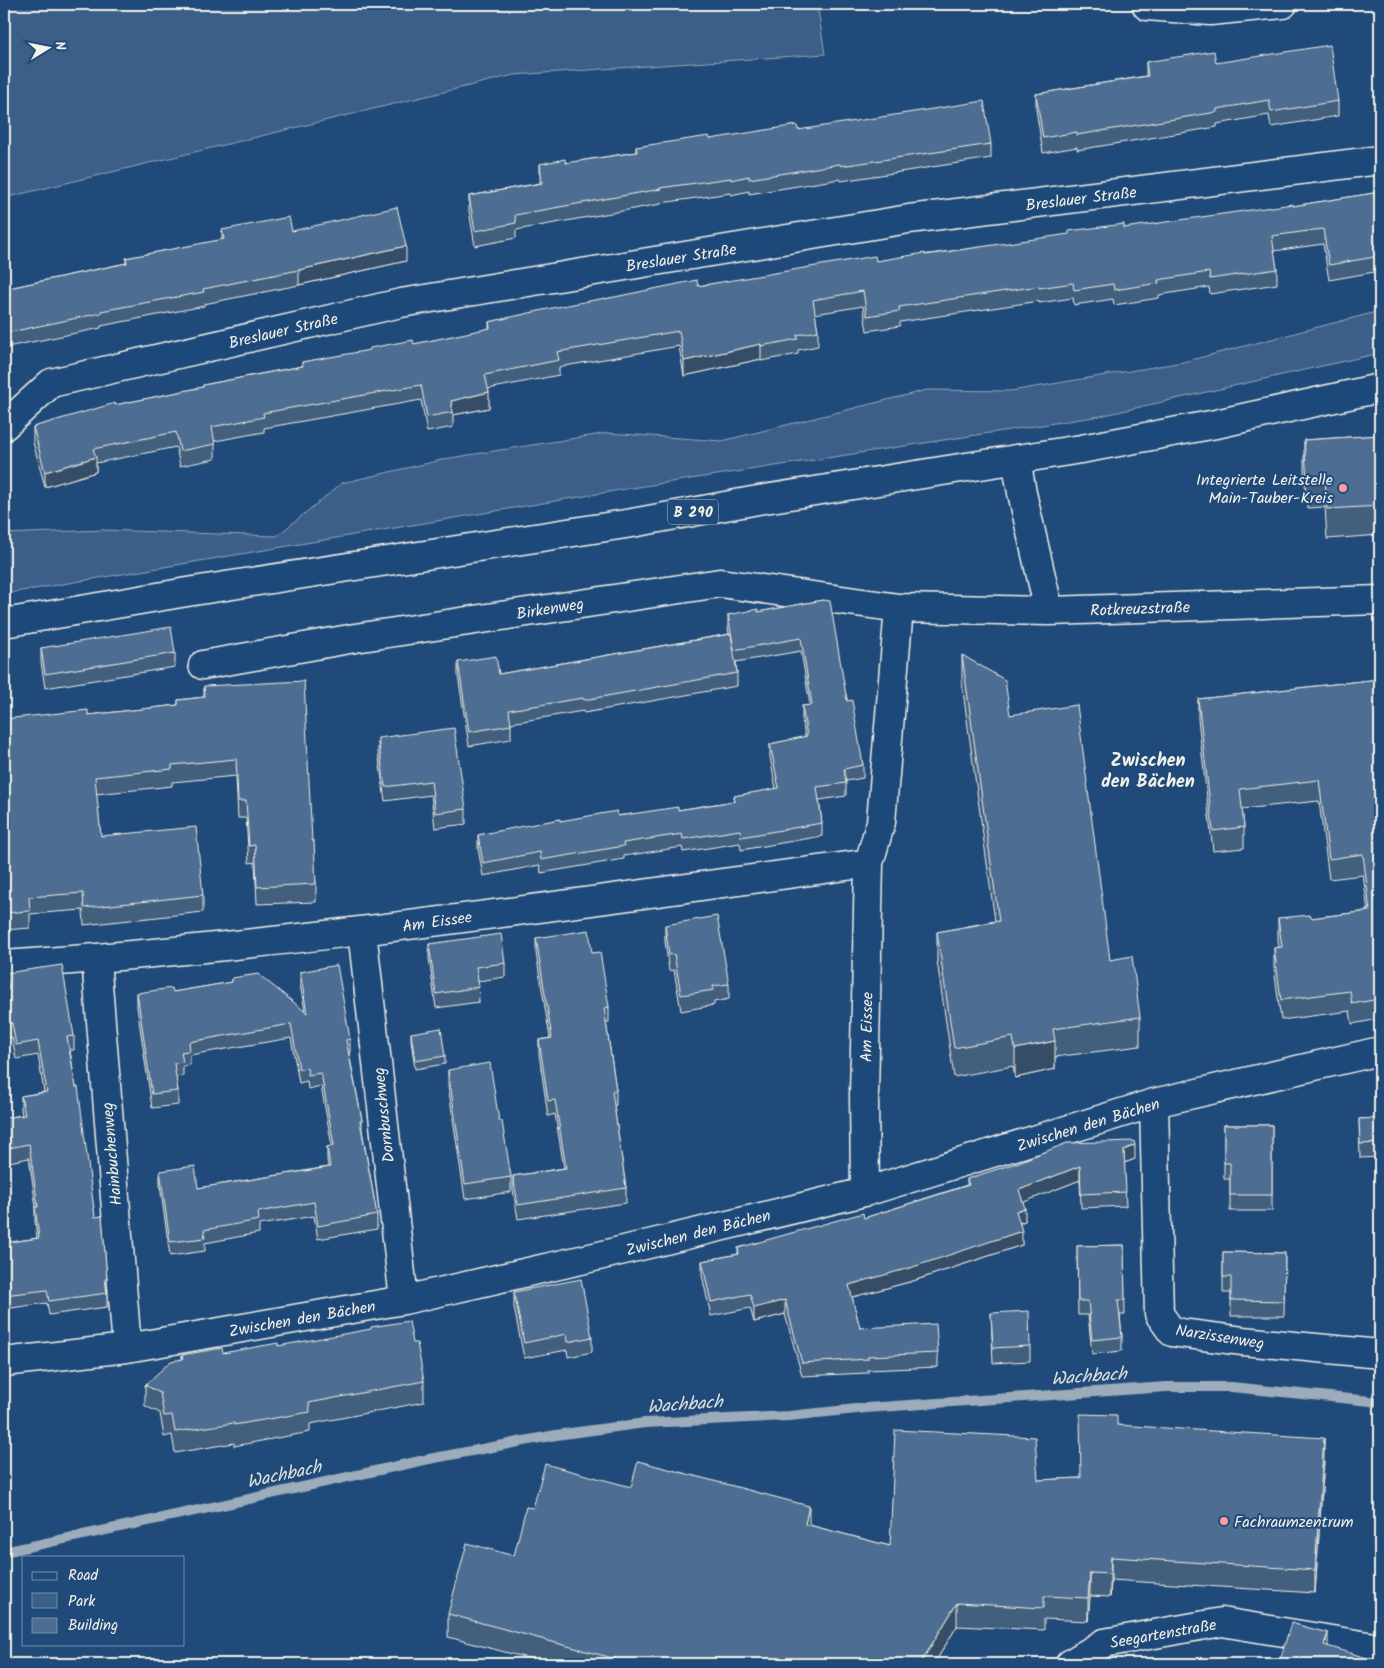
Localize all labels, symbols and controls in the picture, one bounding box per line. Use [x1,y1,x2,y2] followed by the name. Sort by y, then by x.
[22,22,72,72] north arrow
[48,40,71,52] text: N
[1024,180,1138,219] street label: Breslauer Straße
[624,237,738,280] street label: Breslauer Straße
[226,307,341,356] street label: Breslauer Straße
[1196,468,1333,511] place label: Integrierte Leitstelle Main-Tauber-Kreis
[1337,482,1349,494] marker: Integrierte Leitstelle Main-Tauber-Kreis
[668,500,718,524] road number: B 290
[515,592,586,627] street label: Birkenweg
[1090,595,1190,624] street label: Rotkreuzstraße
[1101,747,1195,797] district label: Zwischen den Bächen
[401,905,474,940] street label: Am Eissee
[854,992,881,1062] street label: Am Eissee
[367,1066,402,1164] street label: Dornbuschweg
[1014,1092,1163,1159] street label: Zwischen den Bächen
[96,1101,129,1207] street label: Hainbuchenweg
[623,1203,773,1264] street label: Zwischen den Bächen
[227,1294,378,1345] street label: Zwischen den Bächen
[1174,1318,1266,1357] street label: Narzissenweg
[1050,1360,1129,1395] water label: Wachbach
[646,1388,725,1423] water label: Wachbach
[244,1453,326,1498] water label: Wachbach
[1234,1510,1354,1535] place label: Fachraumzentrum
[1218,1515,1230,1527] marker: Fachraumzentrum
[22,1556,185,1646] legend
[68,1564,99,1588] text: Road
[68,1590,96,1614] text: Park
[1108,1613,1218,1656] street label: Seegartenstraße
[68,1614,118,1638] text: Building

